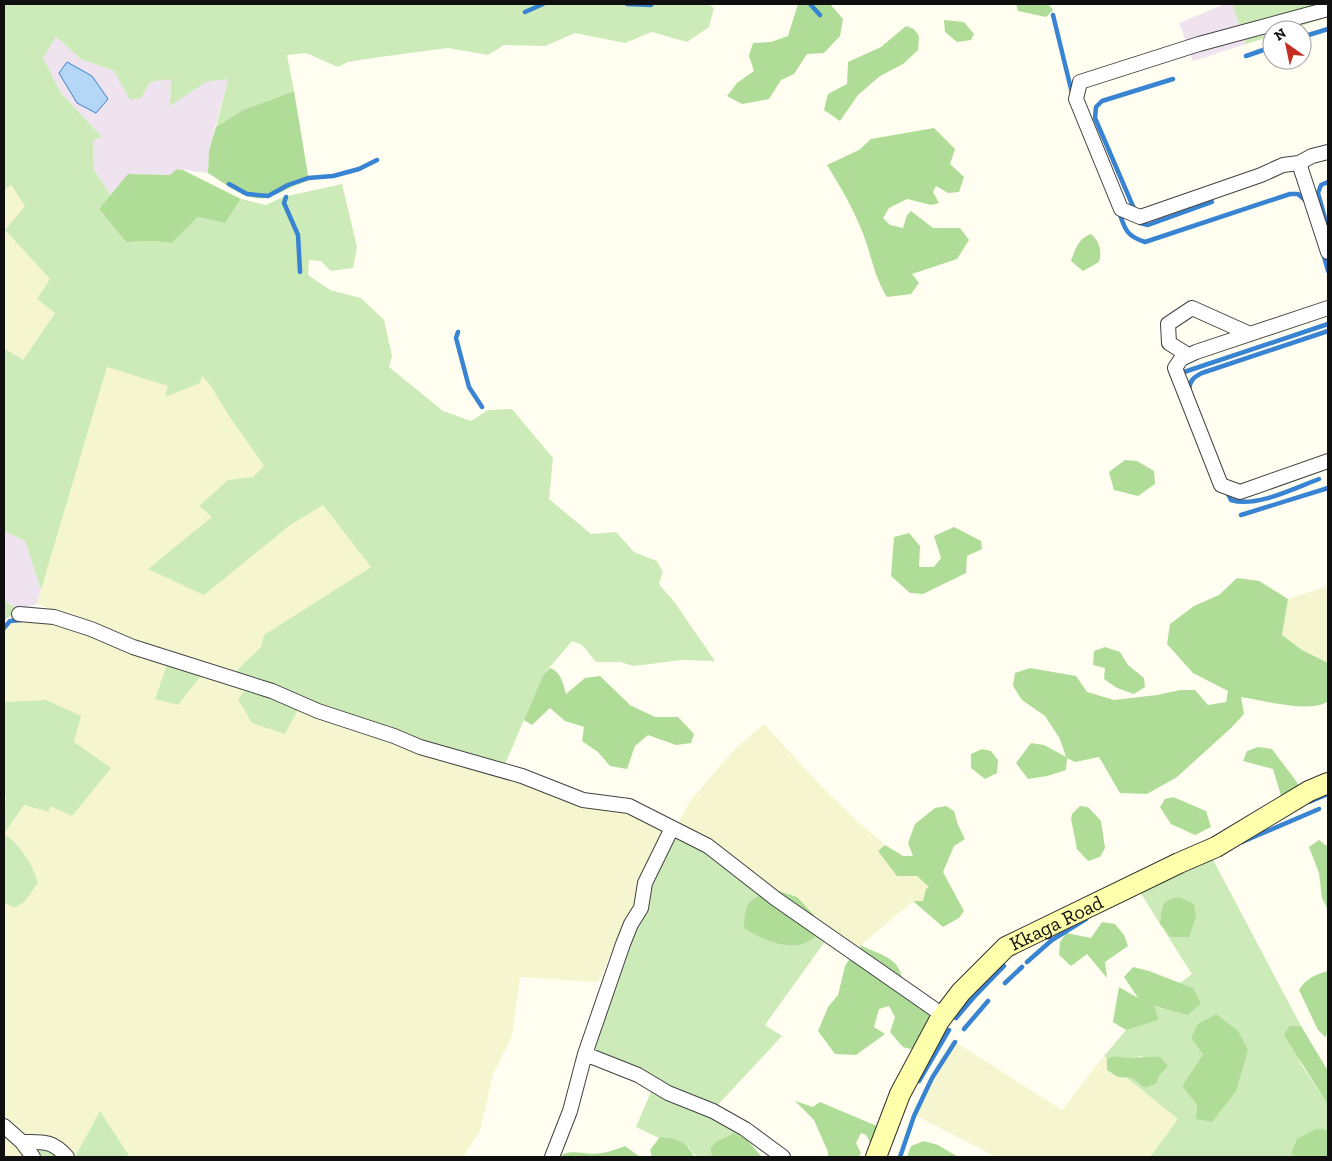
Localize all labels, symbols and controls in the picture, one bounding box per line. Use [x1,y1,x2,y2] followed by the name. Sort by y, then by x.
[1262,20,1312,70] north arrow
[1271,24,1290,45] text: N
[1005,890,1107,956] street label: Kkaga Road

